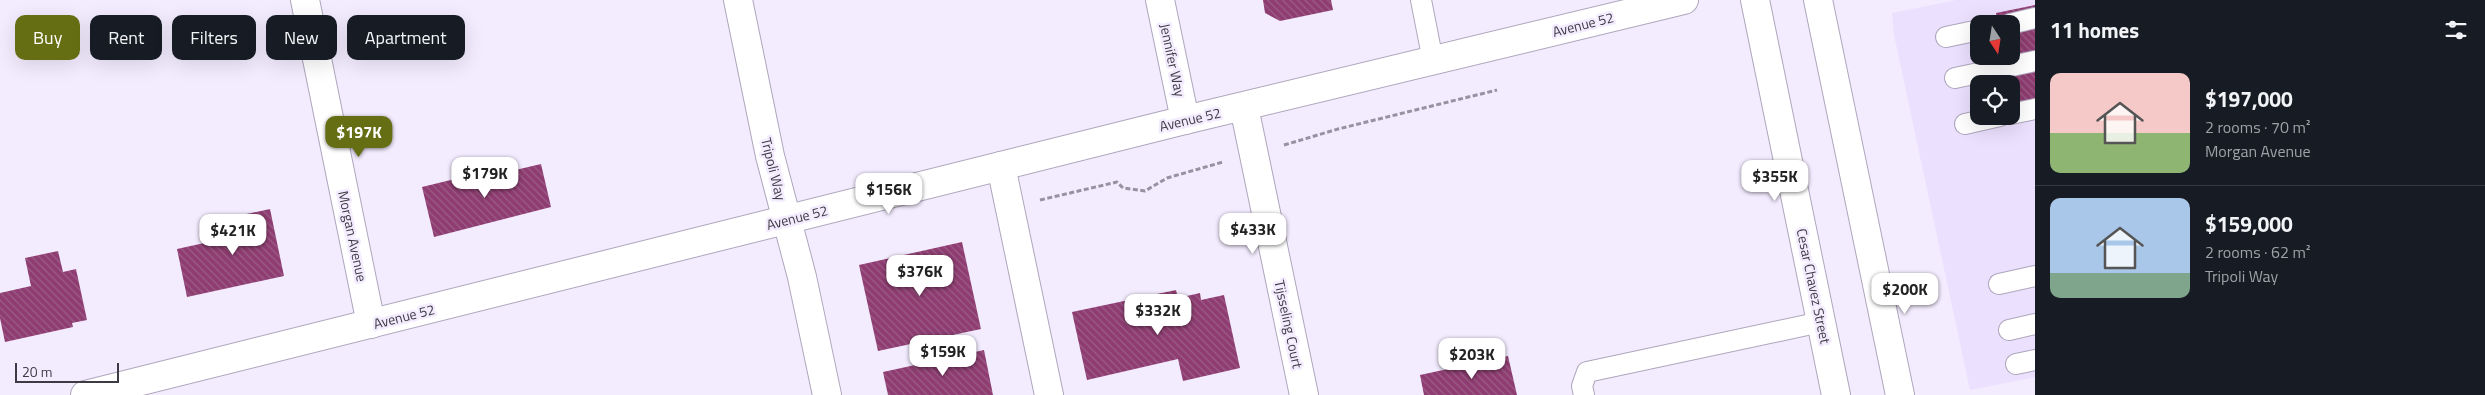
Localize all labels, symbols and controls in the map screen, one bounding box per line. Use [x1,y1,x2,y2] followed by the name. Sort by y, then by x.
[1550,6,1616,42] street label: Avenue 52
[2050,14,2139,46] text: 11 homes
[15,15,80,60] chip: Buy
[90,15,162,60] chip: Rent
[172,15,256,60] chip: Filters
[266,15,337,60] chip: New
[347,15,465,60] chip: Apartment
[1970,15,2020,65] north arrow
[1970,15,2020,125] map controls
[2442,16,2470,44] icon: filters
[1155,21,1191,99] street label: Jennifer Way
[1970,75,2020,125] button: locate
[2205,83,2293,115] text: $197,000
[2090,93,2150,153] icon: home
[1157,102,1223,136] street label: Avenue 52
[2205,115,2310,139] text: 2 rooms · 70 m²
[324,116,394,158] pin: $197K
[336,120,382,144] text: $197K
[756,135,792,203] street label: Tripoli Way
[2205,139,2311,163] text: Morgan Avenue
[450,156,520,199] pin: $179K
[1740,160,1810,202] pin: $355K
[462,161,508,185] text: $179K
[1752,164,1798,188] text: $355K
[854,172,924,215] pin: $156K
[866,177,912,201] text: $156K
[333,189,373,283] street label: Morgan Avenue
[764,199,830,235] street label: Avenue 52
[2205,208,2293,240] text: $159,000
[1218,212,1288,255] pin: $433K
[198,214,268,256] pin: $421K
[1230,217,1276,241] text: $433K
[210,218,256,242] text: $421K
[2090,218,2150,278] icon: home
[1792,226,1836,346] street label: Cesar Chavez Street
[2205,240,2310,264] text: 2 rooms · 62 m²
[885,254,955,297] pin: $376K
[897,259,943,283] text: $376K
[2205,264,2278,288] text: Tripoli Way
[1870,272,1940,315] pin: $200K
[1882,277,1928,301] text: $200K
[1269,278,1309,370] street label: Tijsseling Court
[1123,294,1193,336] pin: $332K
[371,298,437,334] street label: Avenue 52
[1135,298,1181,322] text: $332K
[908,334,978,377] pin: $159K
[1437,338,1507,380] pin: $203K
[920,339,966,363] text: $159K
[1449,342,1495,366] text: $203K
[15,360,119,383] scale bar
[22,361,52,382] text: 20 m

